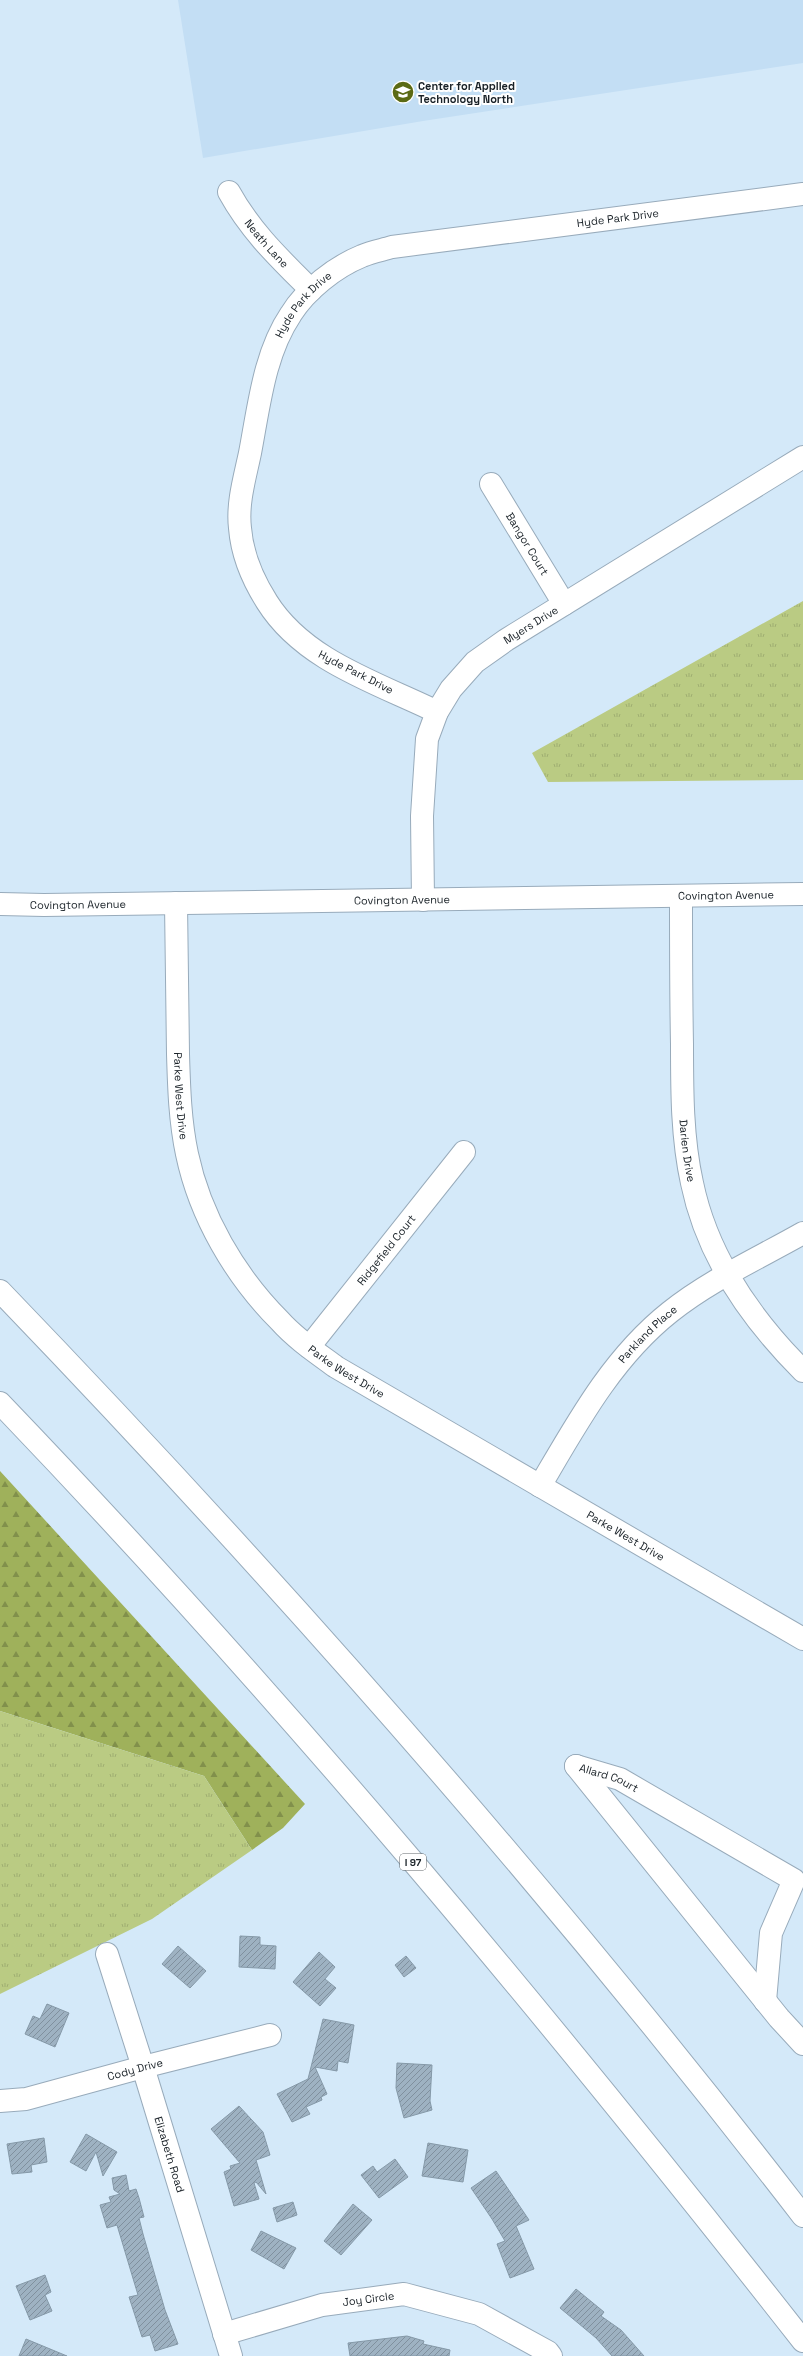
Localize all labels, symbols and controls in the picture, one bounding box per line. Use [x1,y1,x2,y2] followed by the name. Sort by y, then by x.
[390,79,416,105] school or university icon: Center for Applied Technology North
[418,79,515,106] place label: Center for Applied Technology North
[576,206,660,230] street label: Hyde Park Drive
[242,216,292,271] street label: Neath Lane
[272,268,334,340] street label: Hyde Park Drive
[503,510,552,578] street label: Bangor Court
[501,603,561,647] street label: Myers Drive
[316,647,396,697] street label: Hyde Park Drive
[678,887,774,903] street label: Covington Avenue
[354,892,450,908] street label: Covington Avenue
[30,897,126,912] street label: Covington Avenue
[171,1052,191,1141] street label: Parke West Drive
[677,1119,699,1183] street label: Darien Drive
[354,1212,419,1288] street label: Ridgefield Court
[615,1302,680,1366] street label: Parkland Place
[305,1342,387,1401] street label: Parke West Drive
[584,1508,667,1564] street label: Parke West Drive
[578,1760,641,1795] street label: Allard Court
[400,1854,426,1870] road number: I 97
[106,2055,164,2083] street label: Cody Drive
[151,2115,188,2194] street label: Elizabeth Road
[342,2288,395,2309] street label: Joy Circle

